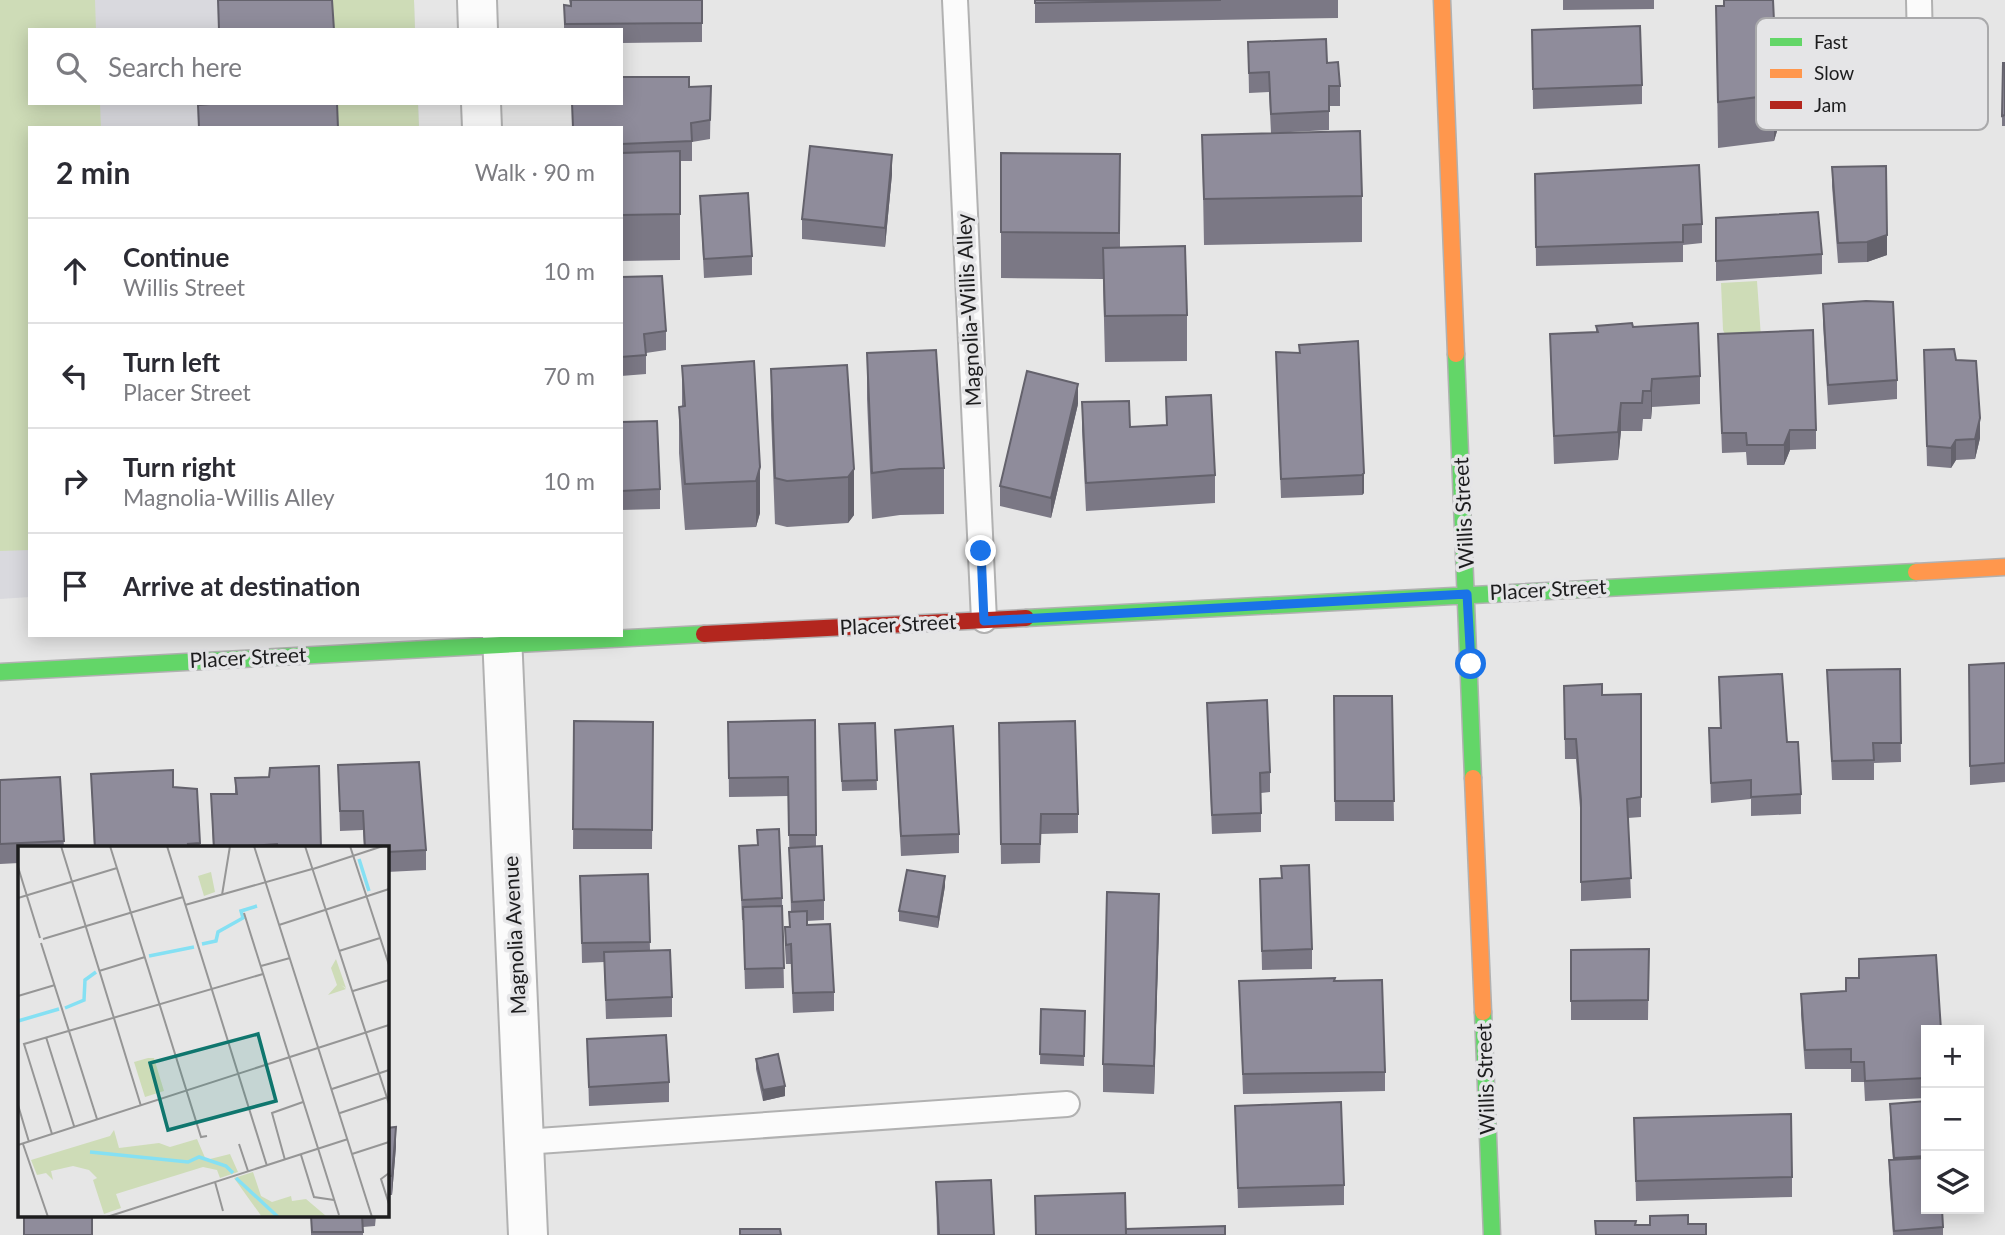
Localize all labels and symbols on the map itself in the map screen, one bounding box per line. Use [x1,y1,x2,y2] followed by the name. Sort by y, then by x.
[1756,18,1988,130] legend
[1814,30,1848,53] text: Fast
[1814,61,1854,84] text: Slow
[1814,93,1847,116] text: Jam
[950,213,985,407] street label: Magnolia-Willis Alley
[1447,456,1478,569] street label: Willis Street
[965,535,996,566] route end
[1489,573,1607,604] street label: Placer Street
[839,608,957,639] street label: Placer Street
[189,641,307,672] street label: Placer Street
[1455,648,1486,679] route start
[18,846,388,1218] inset map
[497,855,530,1015] street label: Magnolia Avenue
[1470,1022,1499,1135] street label: Willis Street

